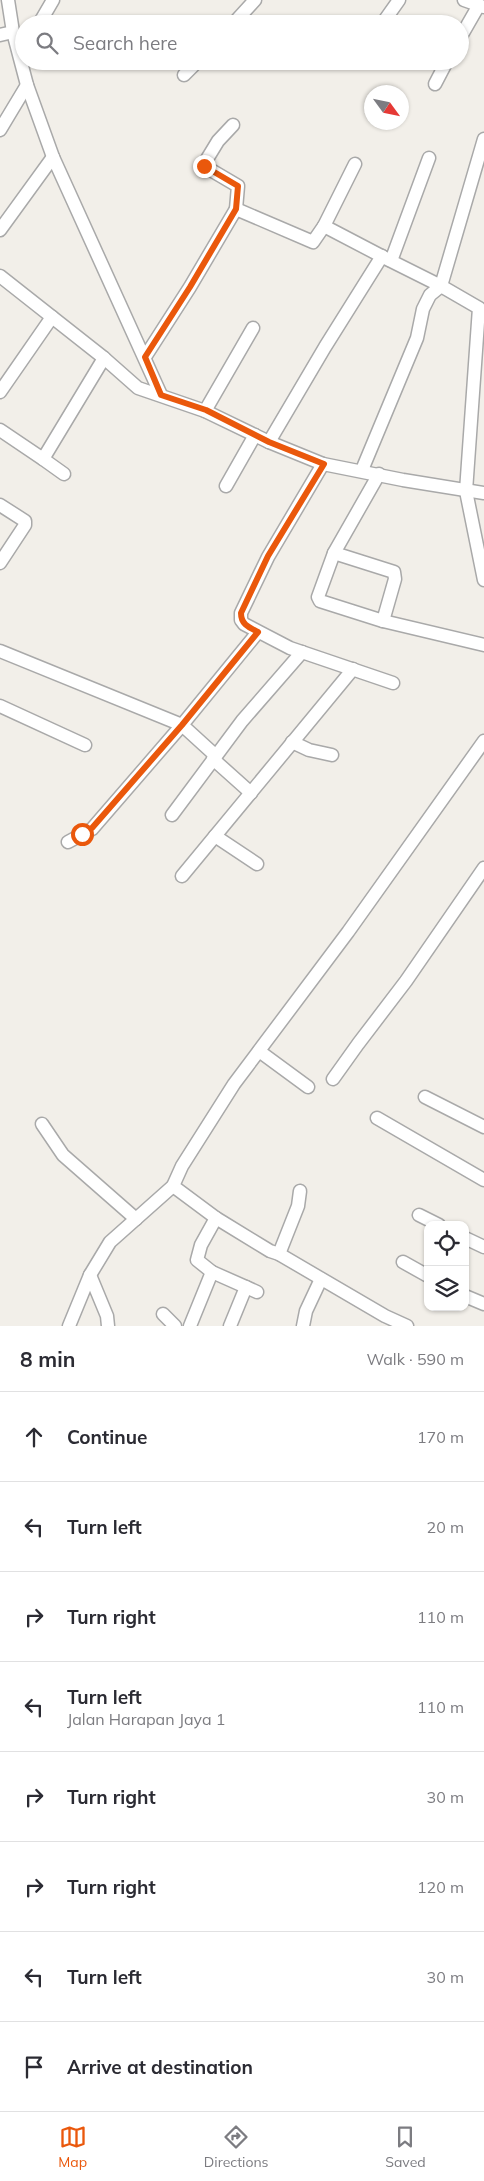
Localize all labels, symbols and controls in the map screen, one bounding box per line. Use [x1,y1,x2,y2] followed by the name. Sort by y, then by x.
[15,15,469,70] search box
[33,29,61,57] icon: search
[73,31,177,55] text: Search here
[364,85,409,130] north arrow
[193,155,216,178] route end
[71,823,94,846] route start
[424,1221,469,1311] map controls
[424,1221,469,1266] button: locate
[424,1266,469,1311] button: layers
[20,1346,75,1372] text: 8 min
[366,1349,464,1369] text: Walk · 590 m
[20,1423,48,1451] icon: ahead
[67,1425,147,1449] text: Continue
[417,1427,464,1447] text: 170 m
[20,1513,48,1541] icon: left
[67,1515,142,1539] text: Turn left
[427,1517,464,1537] text: 20 m
[20,1603,48,1631] icon: right
[67,1605,156,1629] text: Turn right
[417,1607,464,1627] text: 110 m
[67,1685,142,1709] text: Turn left
[20,1693,48,1721] icon: left
[417,1697,464,1717] text: 110 m
[67,1709,225,1729] text: Jalan Harapan Jaya 1
[20,1783,48,1811] icon: right
[67,1785,156,1809] text: Turn right
[427,1787,464,1807] text: 30 m
[20,1873,48,1901] icon: right
[67,1875,156,1899] text: Turn right
[417,1877,464,1897] text: 120 m
[20,1963,48,1991] icon: left
[67,1965,142,1989] text: Turn left
[427,1967,464,1987] text: 30 m
[20,2053,48,2081] icon: arrive
[67,2055,253,2079] text: Arrive at destination
[58,2123,87,2171] tab: Map
[204,2123,269,2171] tab: Directions
[385,2123,426,2171] tab: Saved

